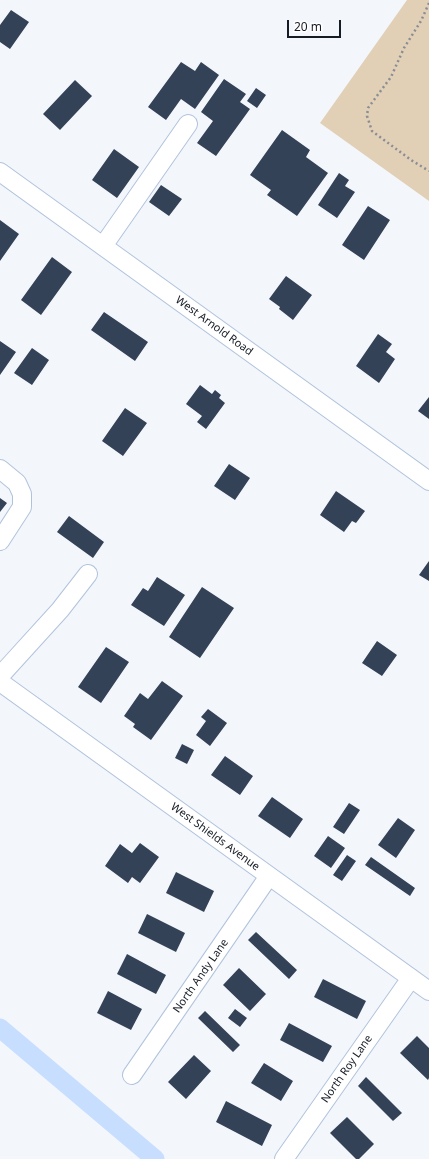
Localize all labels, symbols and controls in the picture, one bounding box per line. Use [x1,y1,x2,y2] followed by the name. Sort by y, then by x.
[289,12,343,38] scale bar
[294,18,322,35] text: 20 m
[173,294,255,358] street label: West Arnold Road
[168,800,262,874] street label: West Shields Avenue
[171,937,231,1015] street label: North Andy Lane
[319,1033,375,1105] street label: North Roy Lane

